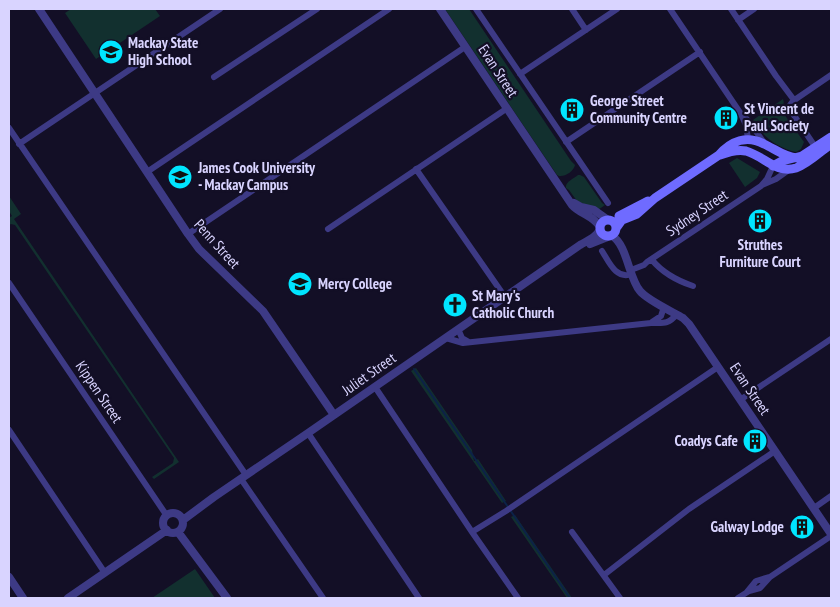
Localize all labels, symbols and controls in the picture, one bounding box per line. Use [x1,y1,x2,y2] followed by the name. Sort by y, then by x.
[128,33,198,69] place label: Mackay State High School
[98,39,124,65] school or university icon: Mackay State High School
[474,41,522,101] street label: Evan Street
[590,91,687,127] place label: George Street Community Centre
[559,97,585,123] building icon: George Street Community Centre
[744,99,814,135] place label: St Vincent de Paul Society
[713,105,739,131] building icon: St Vincent de Paul Society
[197,158,316,194] place label: James Cook University - Mackay Campus
[167,164,193,190] school or university icon: James Cook University - Mackay Campus
[662,185,731,240] street label: Sydney Street
[747,208,773,234] building icon: Struthes Furniture Court
[190,215,244,272] street label: Penn Street
[719,235,801,271] place label: Struthes Furniture Court
[287,271,313,297] school or university icon: Mercy College
[318,274,392,293] place label: Mercy College
[472,286,554,322] place label: St Mary's Catholic Church
[442,292,468,318] church icon: St Mary's Catholic Church
[337,348,399,400] street label: Juliet Street
[72,357,127,426] street label: Kippen Street
[726,359,775,419] street label: Evan Street
[742,428,768,454] building icon: Coadys Cafe
[675,431,738,450] place label: Coadys Cafe
[789,514,815,540] building icon: Galway Lodge
[710,517,784,536] place label: Galway Lodge

